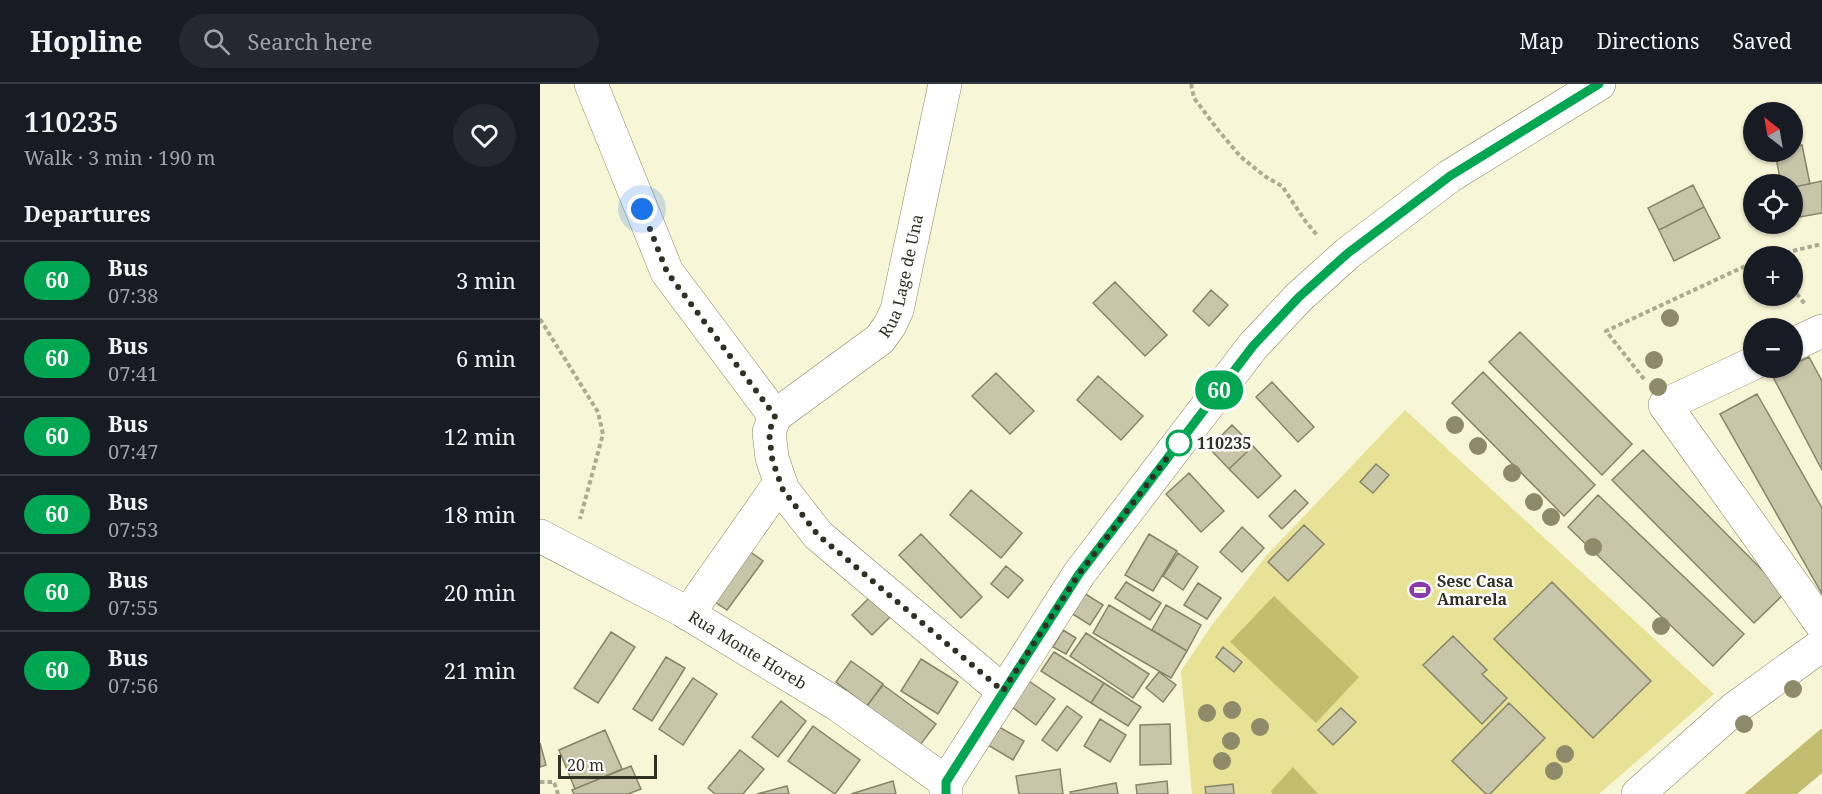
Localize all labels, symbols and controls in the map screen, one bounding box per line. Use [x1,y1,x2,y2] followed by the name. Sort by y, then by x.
[179,14,599,68] search box
[30,22,143,60] text: Hopline
[200,25,233,58] icon: search
[248,26,372,56] text: Search here
[1519,27,1564,55] text: Map
[1597,27,1699,55] text: Directions
[1732,27,1792,55] text: Saved
[24,102,119,140] text: 110235
[1743,102,1803,162] north arrow
[1743,102,1803,378] map controls
[453,104,516,167] button: heart
[24,144,216,171] text: Walk · 3 min · 190 m
[1743,174,1803,234] button: locate
[627,194,657,224] your location
[24,198,151,228] text: Departures
[873,212,928,342] street label: Rua Lage de Una
[1743,246,1803,306] button: +
[108,252,148,282] text: Bus
[456,265,516,295] text: 3 min
[45,266,69,294] text: 60
[108,282,158,309] text: 07:38
[1743,318,1803,378] button: −
[108,330,148,360] text: Bus
[456,343,516,373] text: 6 min
[45,344,69,372] text: 60
[108,360,158,387] text: 07:41
[1192,370,1246,410] line badge: 60
[1207,376,1231,404] text: 60
[108,408,148,438] text: Bus
[444,421,516,451] text: 12 min
[45,422,69,450] text: 60
[1166,430,1192,456] marker: 110235
[1197,432,1251,454] place label: 110235
[108,438,158,465] text: 07:47
[108,486,148,516] text: Bus
[444,499,516,529] text: 18 min
[45,500,69,528] text: 60
[108,516,158,543] text: 07:53
[108,564,148,594] text: Bus
[1437,570,1514,610] place label: Sesc Casa Amarela
[444,577,516,607] text: 20 min
[45,578,69,606] text: 60
[1408,578,1432,602] sports icon: Sesc Casa Amarela
[108,594,158,621] text: 07:55
[684,606,811,694] street label: Rua Monte Horeb
[108,642,148,672] text: Bus
[444,655,516,685] text: 21 min
[45,656,69,684] text: 60
[108,672,158,699] text: 07:56
[558,752,657,780] scale bar
[567,754,604,776] text: 20 m

